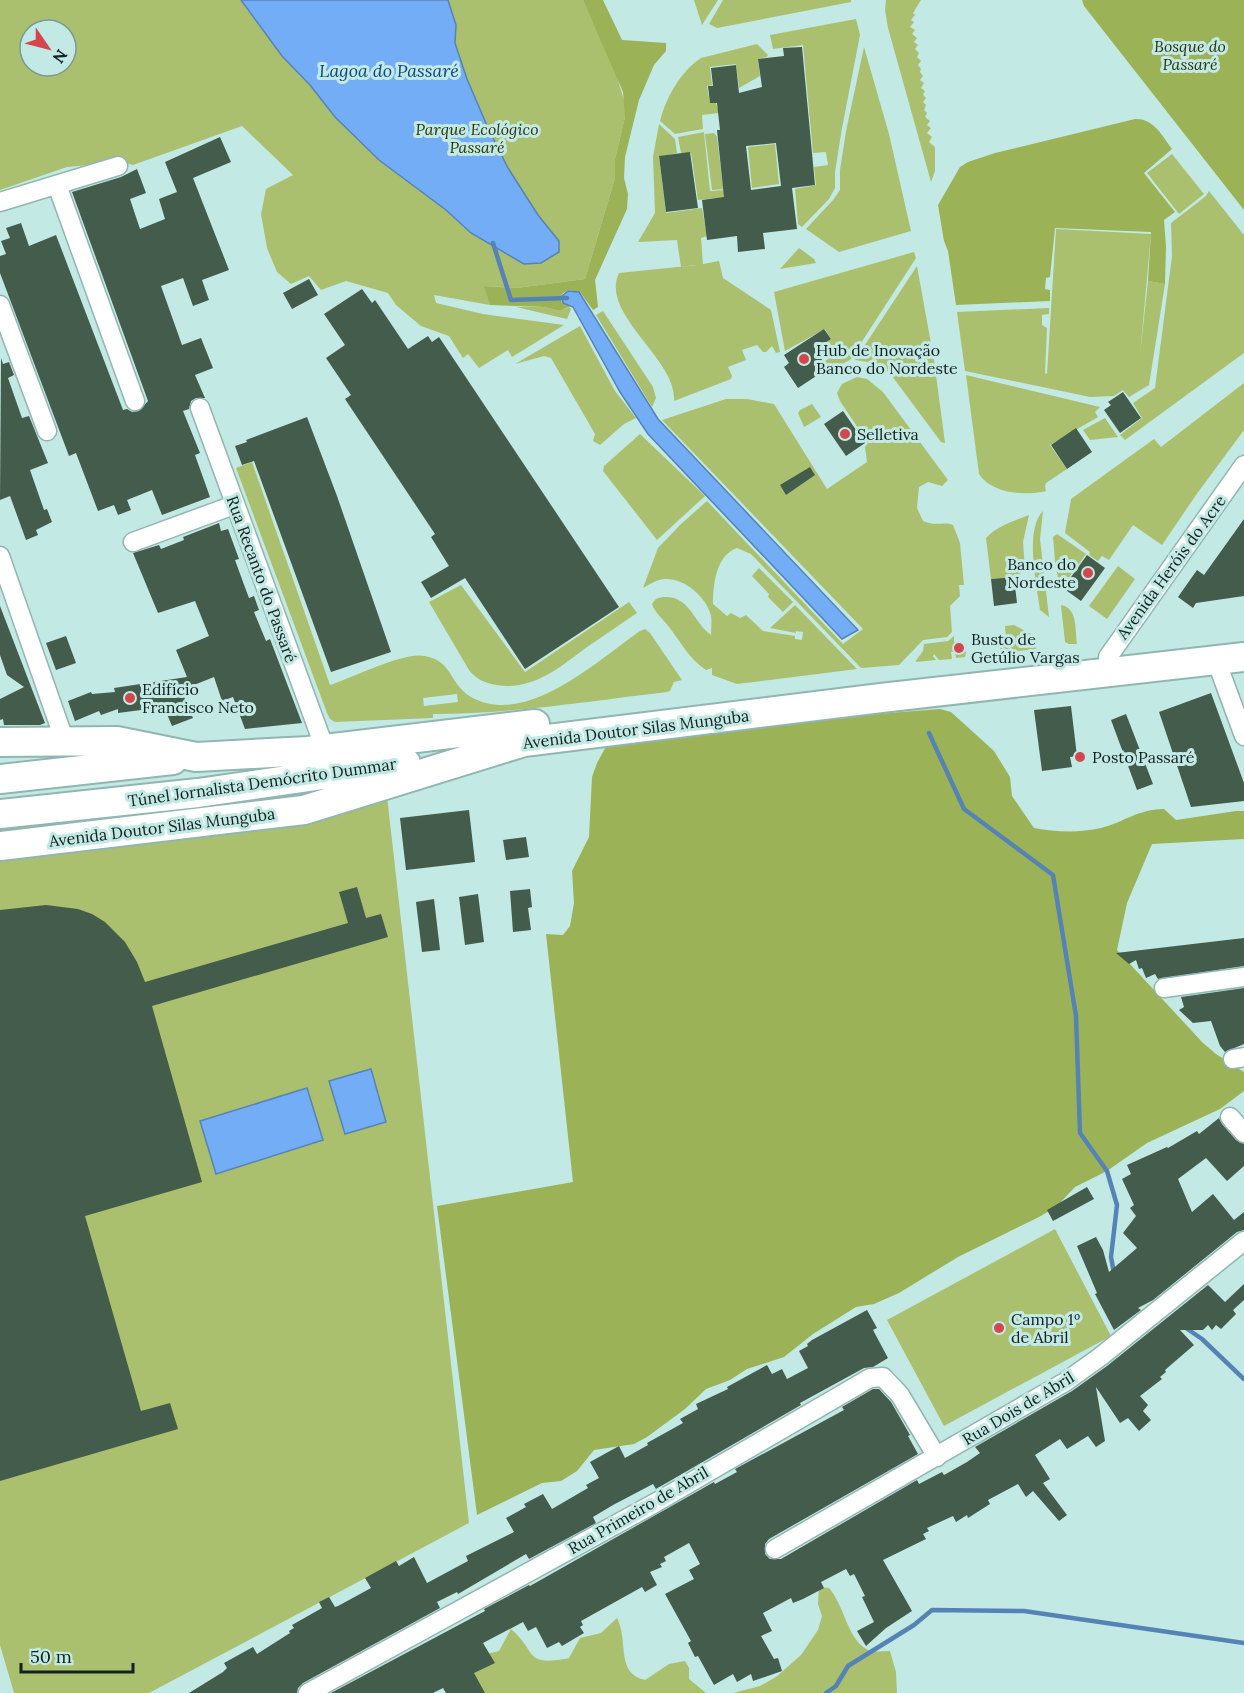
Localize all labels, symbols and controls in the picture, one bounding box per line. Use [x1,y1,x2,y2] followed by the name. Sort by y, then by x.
[18,18,78,78] north arrow
[1154,36,1226,74] park label: Bosque do Passaré
[49,46,72,67] text: N
[319,59,459,82] water label: Lagoa do Passaré
[416,119,538,157] park label: Parque Ecológico Passaré
[816,340,958,378] place label: Hub de Inovação Banco do Nordeste
[797,352,811,366] marker: Hub de Inovação Banco do Nordeste
[857,424,919,444] place label: Selletiva
[838,427,852,441] marker: Selletiva
[1112,491,1230,644] street label: Avenida Heróis do Acre
[222,493,302,666] street label: Rua Recanto do Passaré
[1007,554,1076,592] place label: Banco do Nordeste
[1081,566,1095,580] marker: Banco do Nordeste
[971,629,1080,667] place label: Busto de Getúlio Vargas
[952,641,966,655] marker: Busto de Getúlio Vargas
[142,679,254,717] place label: Edifício Francisco Neto
[123,691,137,705] marker: Edifício Francisco Neto
[521,705,750,753] street label: Avenida Doutor Silas Munguba
[1092,747,1195,767] place label: Posto Passaré
[1073,750,1087,764] marker: Posto Passaré
[126,753,398,811] street label: Túnel Jornalista Demócrito Dummar
[47,803,276,851] street label: Avenida Doutor Silas Munguba
[1011,1309,1080,1347] place label: Campo 1º de Abril
[992,1321,1006,1335] marker: Campo 1º de Abril
[958,1367,1078,1449] street label: Rua Dois de Abril
[564,1462,712,1558] street label: Rua Primeiro de Abril
[21,1636,134,1674] scale bar
[30,1645,72,1668] text: 50 m

